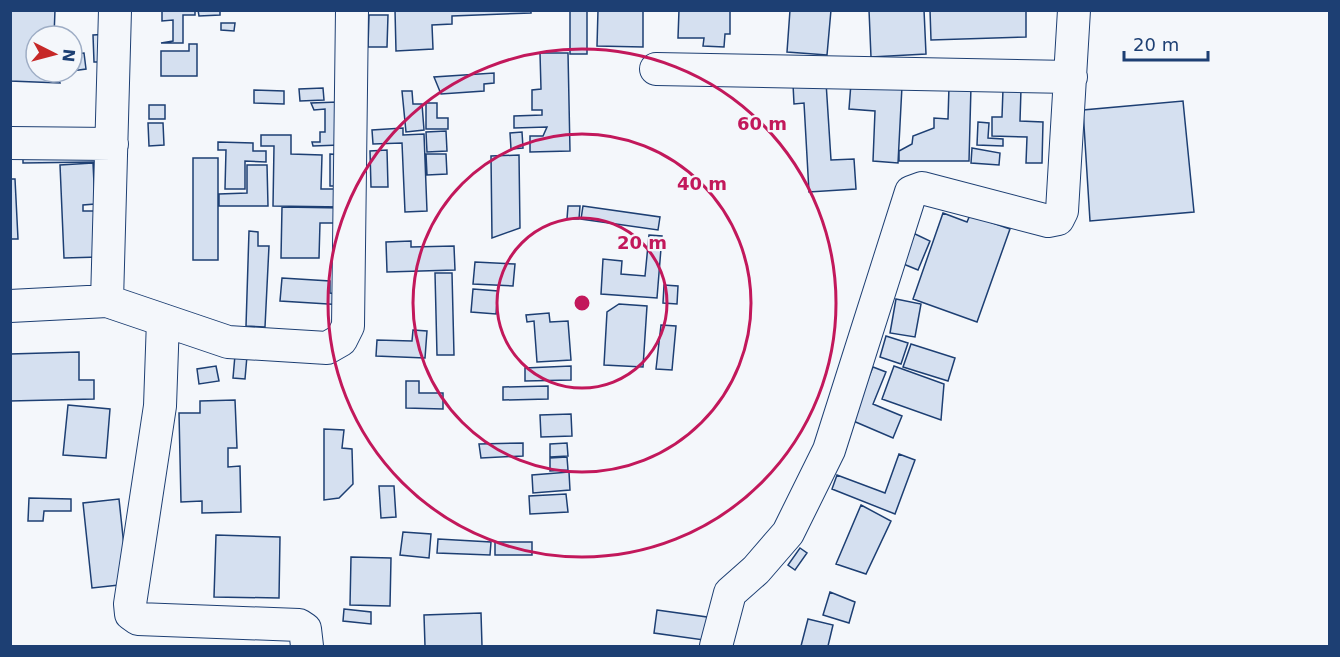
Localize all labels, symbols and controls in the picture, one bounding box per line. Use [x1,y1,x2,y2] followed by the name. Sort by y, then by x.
[24,24,84,84] north arrow
[1124,24,1208,62] scale bar
[1133,34,1179,55] text: 20 m
[58,48,79,63] text: N
[737,113,787,134] text: 60 m
[677,173,727,194] text: 40 m
[617,232,667,253] text: 20 m
[572,293,592,313] centre of rings

